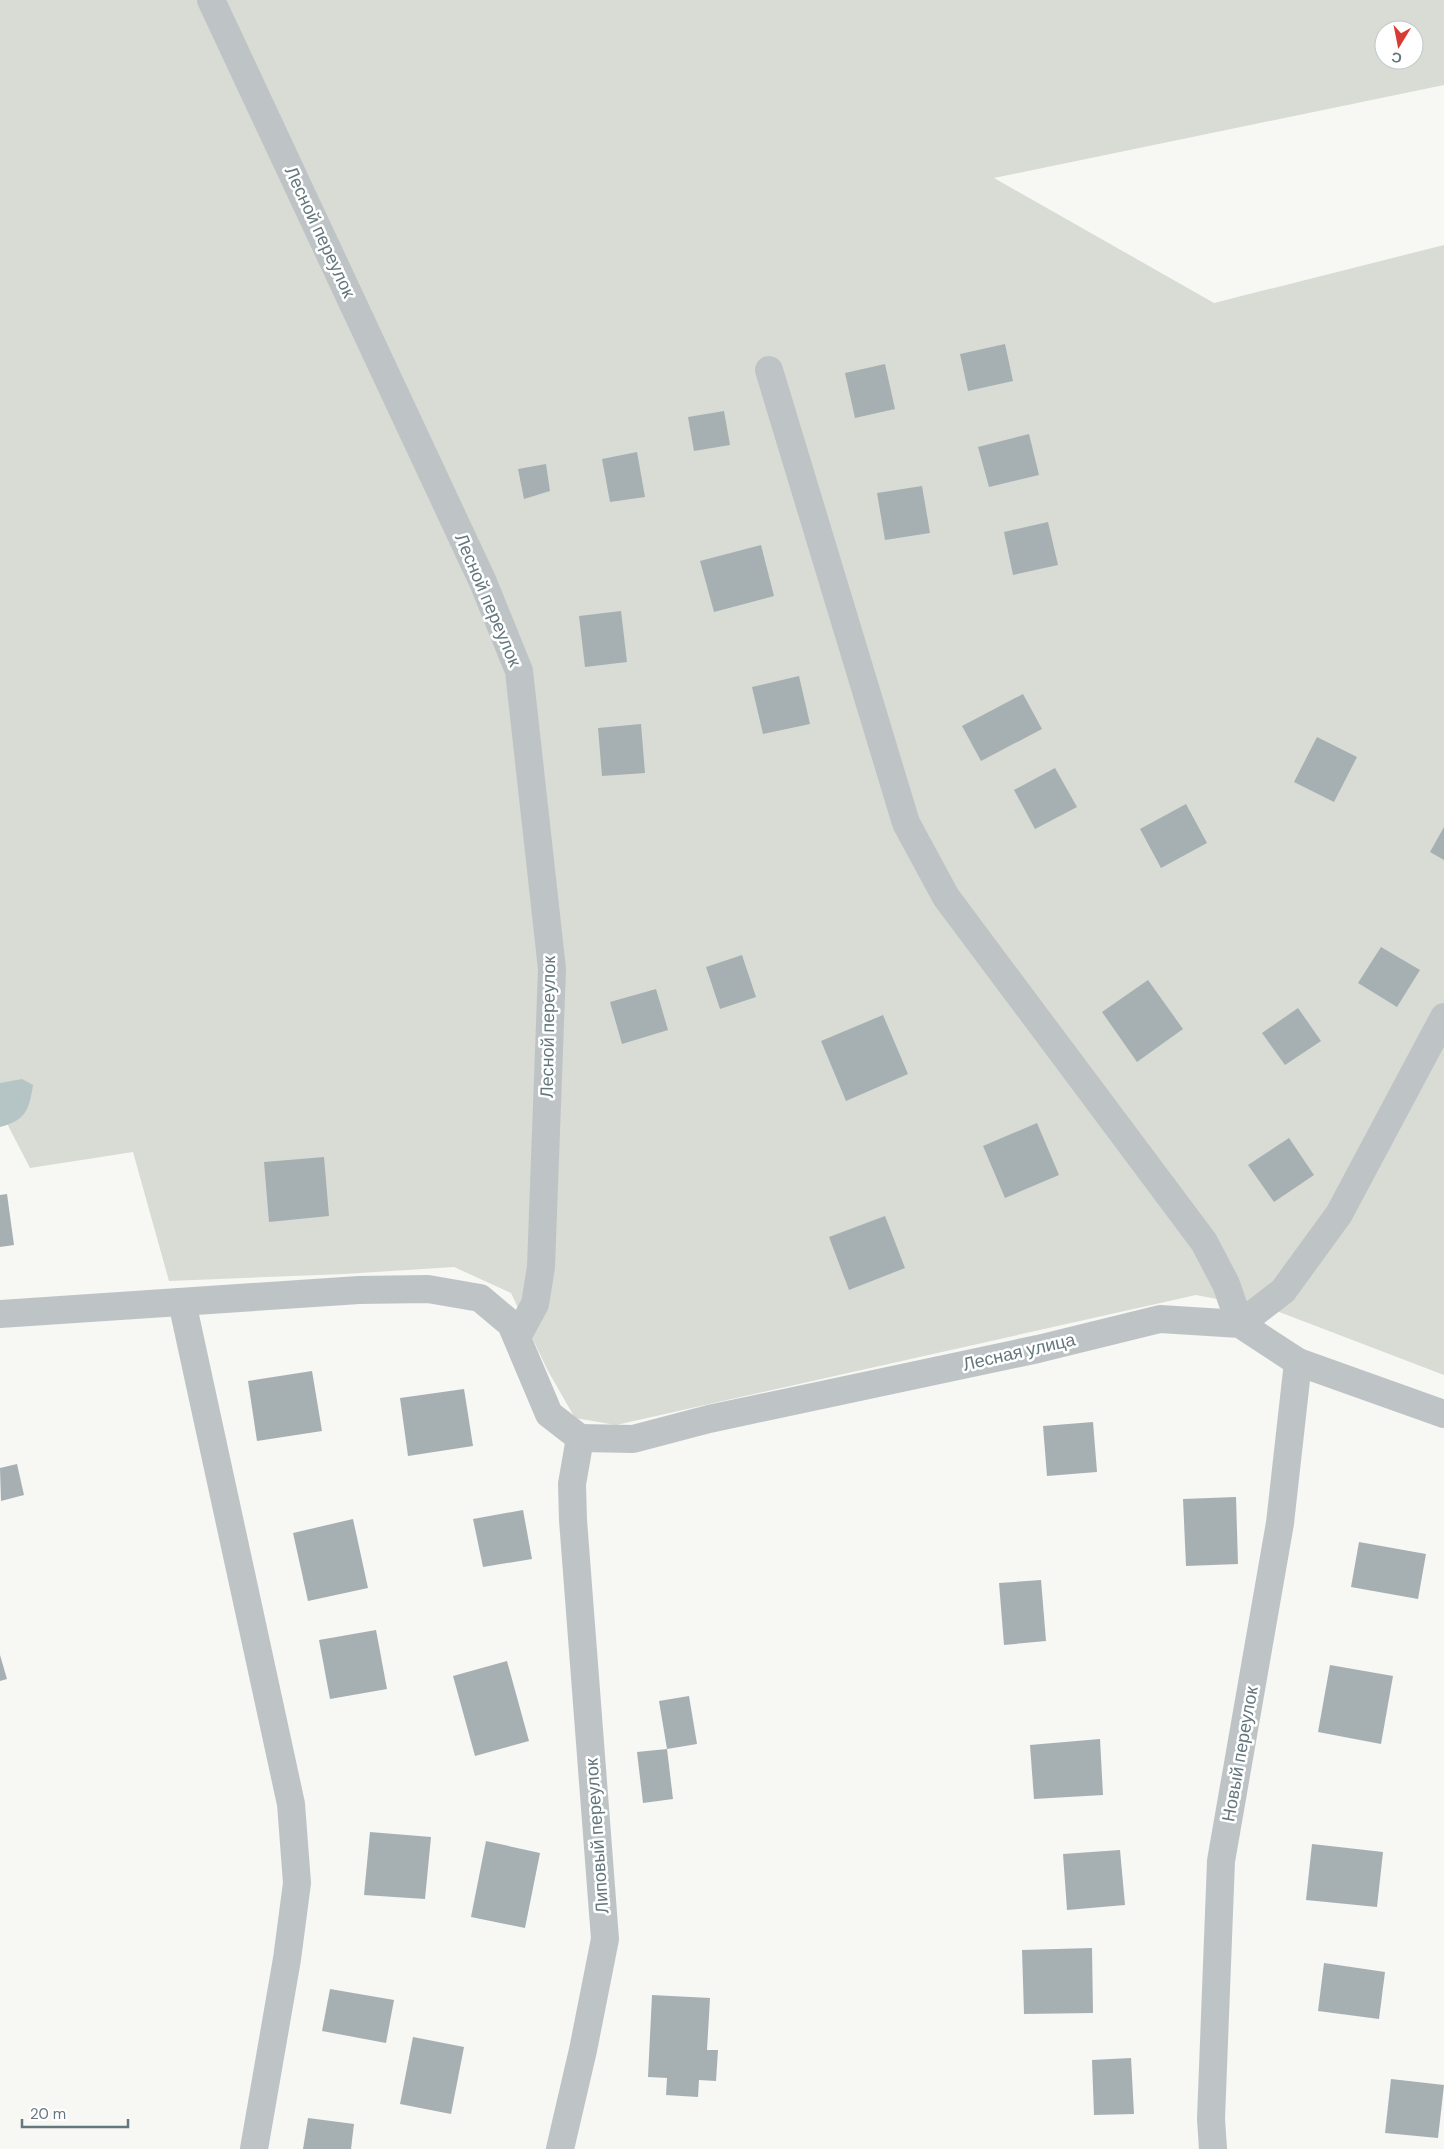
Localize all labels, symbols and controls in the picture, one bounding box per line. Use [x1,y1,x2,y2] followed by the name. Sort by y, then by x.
[1374,20,1424,70] north arrow
[1390,48,1403,68] text: С
[279,162,361,302] street label: Лесной переулок
[449,530,527,670] street label: Лесной переулок
[535,955,561,1098] street label: Лесной переулок
[960,1327,1079,1377] street label: Лесная улица
[1216,1684,1264,1824] street label: Новый переулок
[580,1757,614,1915] street label: Липовый переулок
[22,2096,129,2128] scale bar
[30,2104,66,2124] text: 20 m

